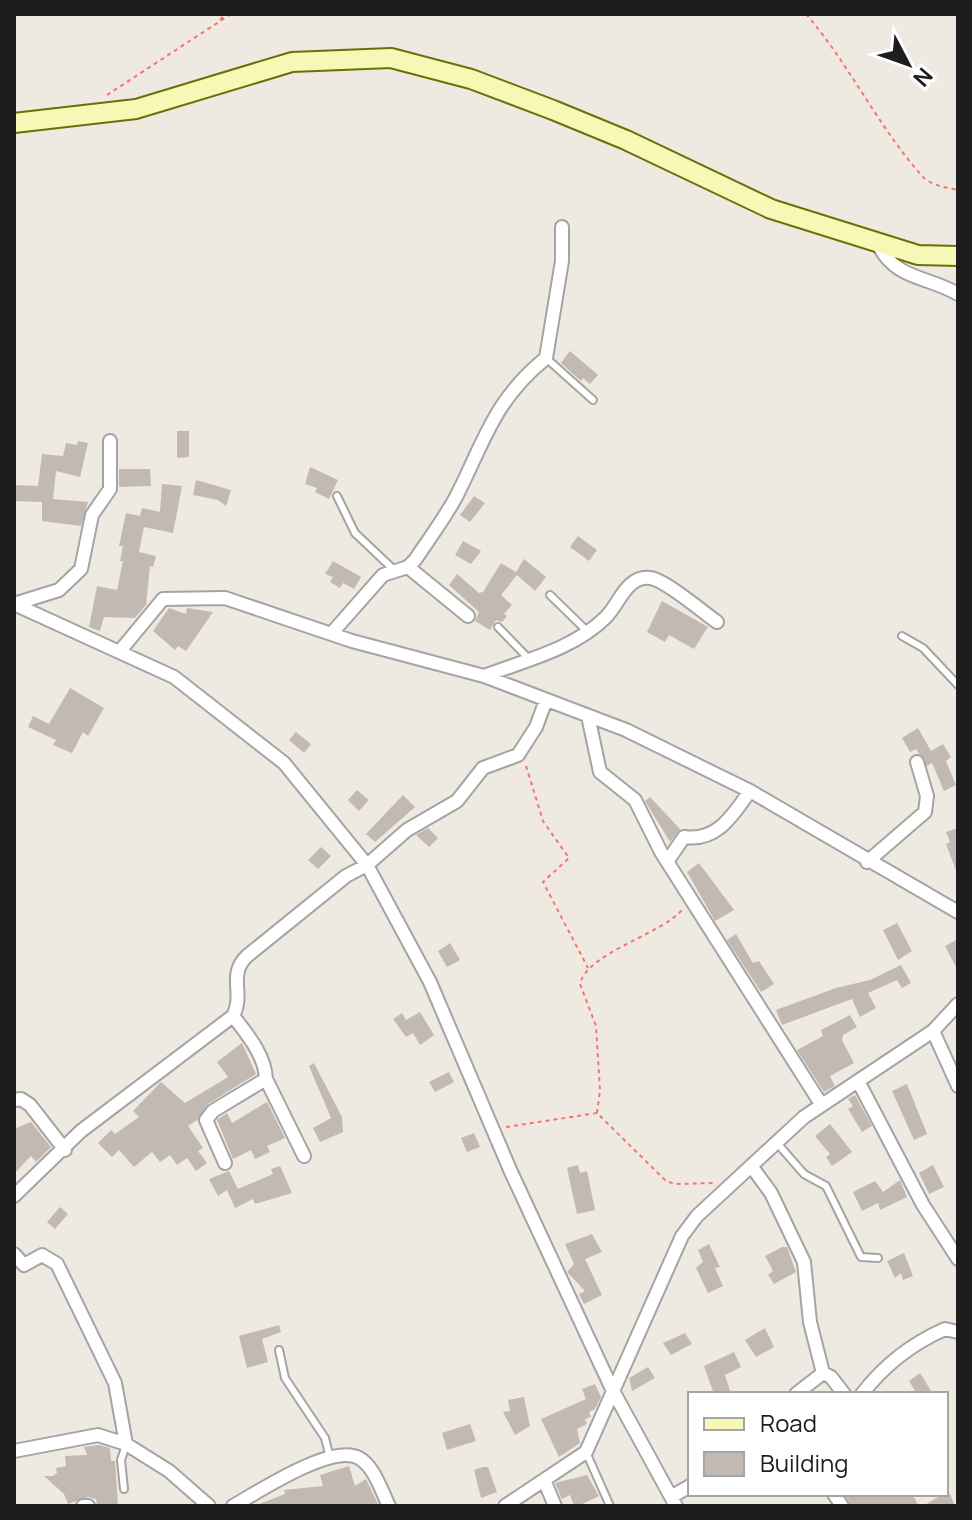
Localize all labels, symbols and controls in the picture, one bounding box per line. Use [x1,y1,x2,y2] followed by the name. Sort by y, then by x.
[868,24,948,104] north arrow
[907,61,940,93] text: N
[688,1392,948,1496] legend
[760,1406,817,1439] text: Road
[760,1446,848,1479] text: Building

